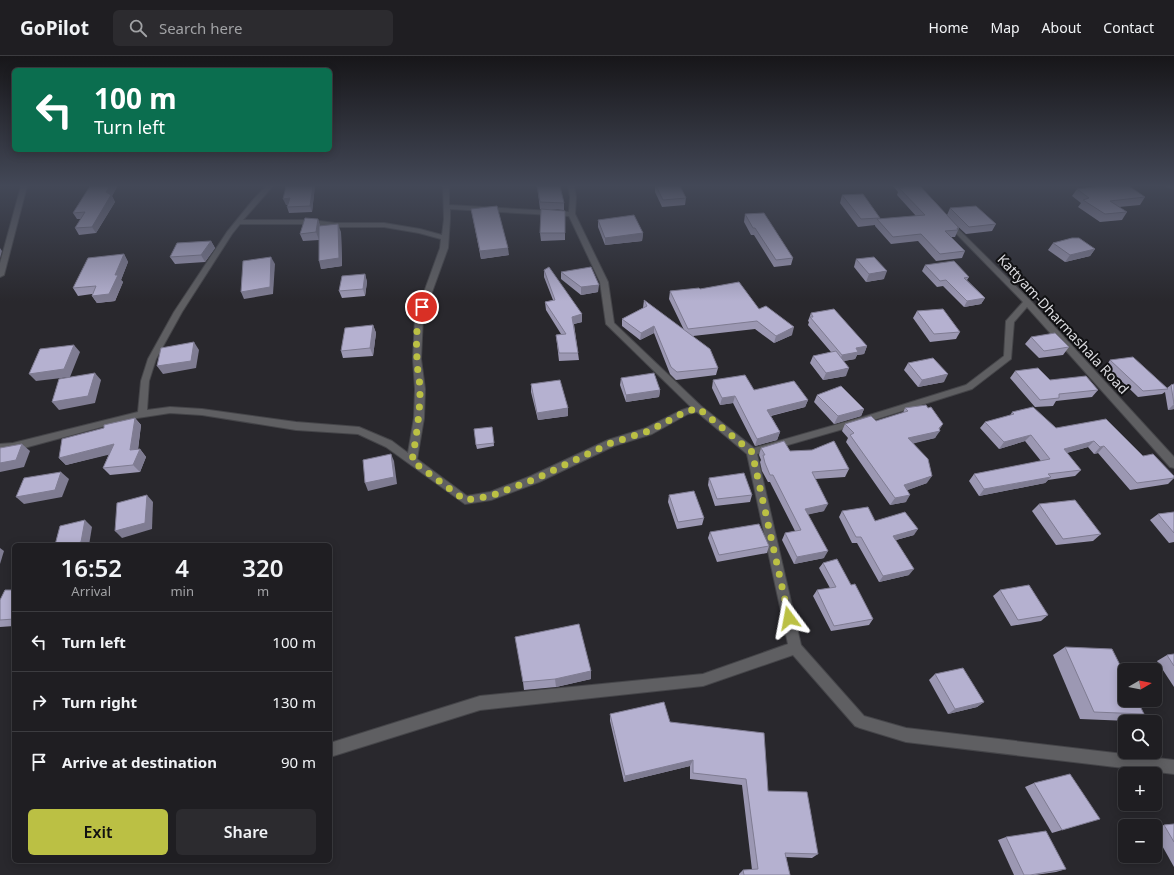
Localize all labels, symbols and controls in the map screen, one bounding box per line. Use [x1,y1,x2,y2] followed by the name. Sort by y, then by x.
[113,10,393,46] search box
[20,15,89,41] text: GoPilot
[127,17,149,39] icon: search
[159,18,242,38] text: Search here
[929,18,968,37] text: Home
[990,18,1020,37] text: Map
[1042,18,1081,37] text: About
[1103,18,1154,37] text: Contact
[94,79,177,117] text: 100 m
[28,84,80,136] icon: left
[94,115,165,139] text: Turn left
[993,250,1133,398] street label: Kattyam-Dharmashala Road
[405,290,439,324] pin
[411,296,433,318] icon: arrive
[60,551,122,584] text: 16:52
[175,551,189,584] text: 4
[242,551,284,584] text: 320
[71,582,111,600] text: Arrival
[170,582,194,600] text: min
[257,582,269,600] text: m
[768,597,810,639] position arrow
[28,631,50,653] icon: left
[62,632,126,652] text: Turn left
[272,632,316,652] text: 100 m
[1118,663,1162,707] north arrow
[1118,663,1162,863] map controls
[28,691,50,713] icon: right
[62,692,137,712] text: Turn right
[272,692,316,712] text: 130 m
[1118,715,1162,759] button: search
[28,751,50,773] icon: arrive
[62,752,217,772] text: Arrive at destination
[281,752,316,772] text: 90 m
[1118,767,1162,811] button: +
[28,809,168,855] button: Exit
[176,809,316,855] button: Share
[1118,819,1162,863] button: −

